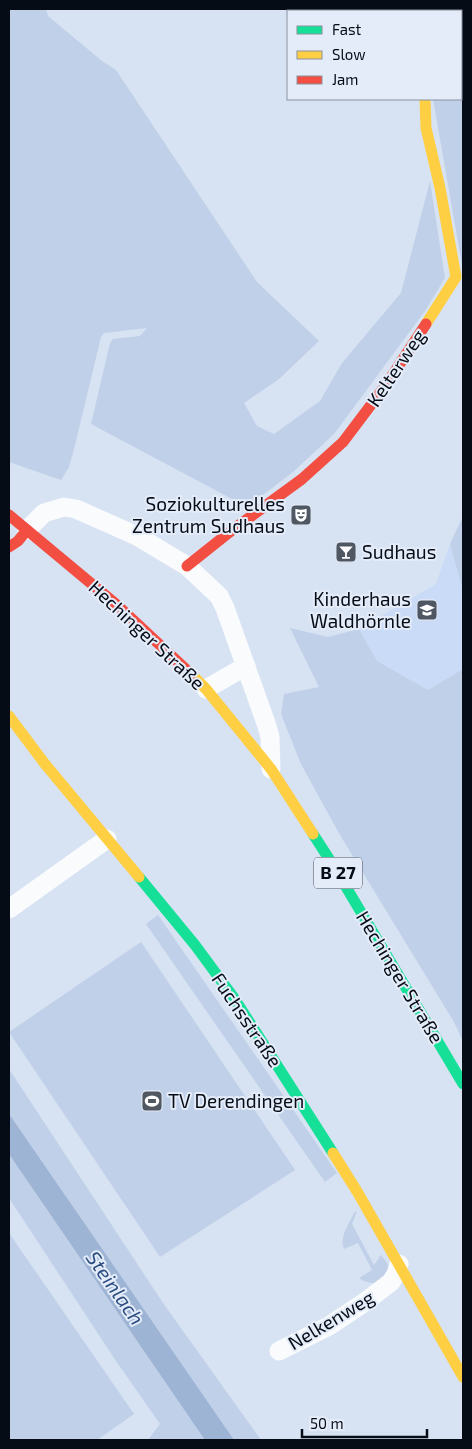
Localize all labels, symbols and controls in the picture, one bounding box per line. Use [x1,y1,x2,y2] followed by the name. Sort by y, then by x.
[287,10,462,100] legend
[332,20,362,38] text: Fast
[332,45,366,63] text: Slow
[332,70,358,88] text: Jam
[361,324,430,411] street label: Kelterweg
[132,492,285,537] place label: Soziokulturelles Zentrum Sudhaus
[289,503,313,527] theatre icon: Soziokulturelles Zentrum Sudhaus
[334,540,358,564] bar icon: Sudhaus
[362,540,436,563] place label: Sudhaus
[85,575,210,694] street label: Hechinger Straße
[310,587,411,632] place label: Kinderhaus Waldhörnle
[415,598,439,622] school or university icon: Kinderhaus Waldhörnle
[314,858,362,888] road number: B 27
[352,907,449,1047] street label: Hechinger Straße
[207,968,287,1071] street label: Fuchsstraße
[140,1089,164,1113] sports icon: TV Derendingen
[168,1089,304,1112] place label: TV Derendingen
[82,1246,150,1329] water label: Steinlach
[284,1285,378,1354] street label: Nelkenweg
[302,1406,427,1438] scale bar
[310,1414,344,1432] text: 50 m

